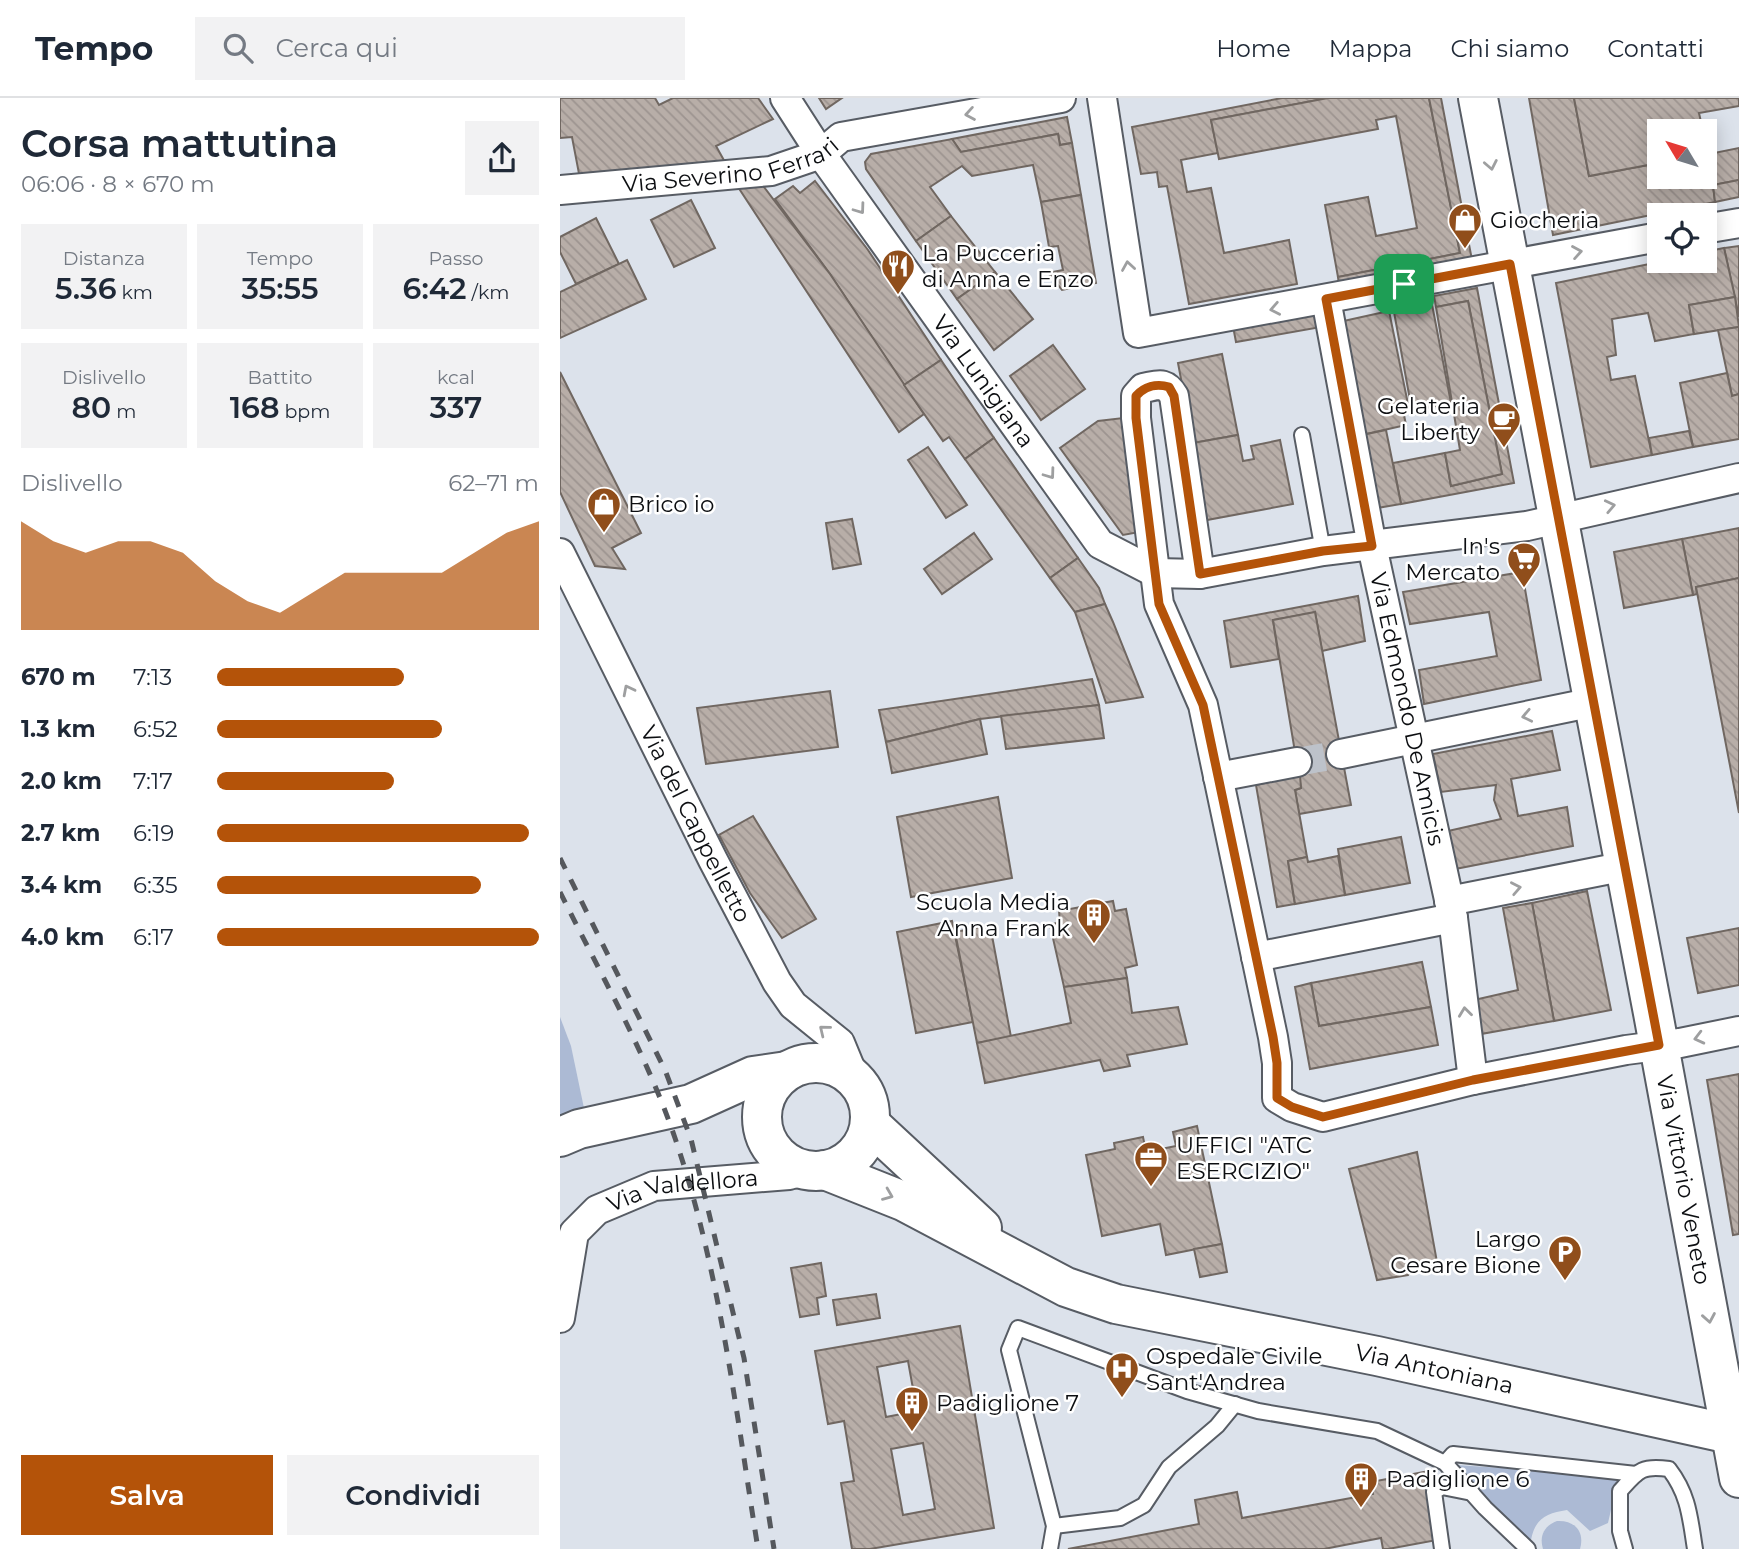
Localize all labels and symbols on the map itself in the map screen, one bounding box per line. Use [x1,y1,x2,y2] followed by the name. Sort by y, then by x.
[964,106,976,121] one-way arrow
[1647,119,1717,189] north arrow
[621,131,844,198] street label: Via Severino Ferrari
[1483,159,1498,171] one-way arrow
[852,201,865,214] one-way arrow
[1446,201,1484,250] shop icon: Giocheria
[1490,206,1599,234] place label: Giocheria
[922,239,1094,293] place label: La Pucceria di Anna e Enzo
[1571,245,1583,260] one-way arrow
[879,247,917,296] restaurant icon: La Pucceria di Anna e Enzo
[1374,254,1434,314] pin
[1121,260,1136,272] one-way arrow
[1269,301,1281,316] one-way arrow
[927,309,1041,453] street label: Via Lunigiana
[1377,392,1481,446] place label: Gelateria Liberty
[1485,400,1523,449] cafe icon: Gelateria Liberty
[1041,466,1054,479] one-way arrow
[585,485,623,534] shop icon: Brico io
[628,490,714,518] place label: Brico io
[1604,500,1616,515] one-way arrow
[1405,532,1500,586] place label: In's Mercato
[1505,540,1543,589] supermarket icon: In's Mercato
[1364,570,1451,848] street label: Via Edmondo De Amicis
[623,685,637,697] one-way arrow
[1521,708,1533,723] one-way arrow
[634,721,757,927] street label: Via del Cappelletto
[1510,881,1522,896] one-way arrow
[916,888,1070,942] place label: Scuola Media Anna Frank
[1075,896,1113,945] building icon: Scuola Media Anna Frank
[1457,1006,1472,1018] one-way arrow
[819,1025,831,1038] one-way arrow
[1693,1030,1705,1045] one-way arrow
[1651,1072,1717,1287] street label: Via Vittorio Veneto
[1176,1131,1312,1185] place label: UFFICI "ATC ESERCIZIO"
[1132,1139,1170,1188] office icon: UFFICI "ATC ESERCIZIO"
[603,1164,759,1218] street label: Via Valdellora
[882,1187,894,1201] one-way arrow
[1390,1225,1541,1279] place label: Largo Cesare Bione
[1546,1233,1584,1282] parking icon: Largo Cesare Bione
[1700,1312,1715,1324] one-way arrow
[1353,1338,1516,1400] street label: Via Antoniana
[1146,1342,1323,1396] place label: Ospedale Civile Sant'Andrea
[1103,1350,1141,1399] hospital icon: Ospedale Civile Sant'Andrea
[893,1384,931,1433] building icon: Padiglione 7
[936,1389,1079,1417] place label: Padiglione 7
[1342,1460,1380,1509] building icon: Padiglione 6
[1386,1465,1530,1493] place label: Padiglione 6

